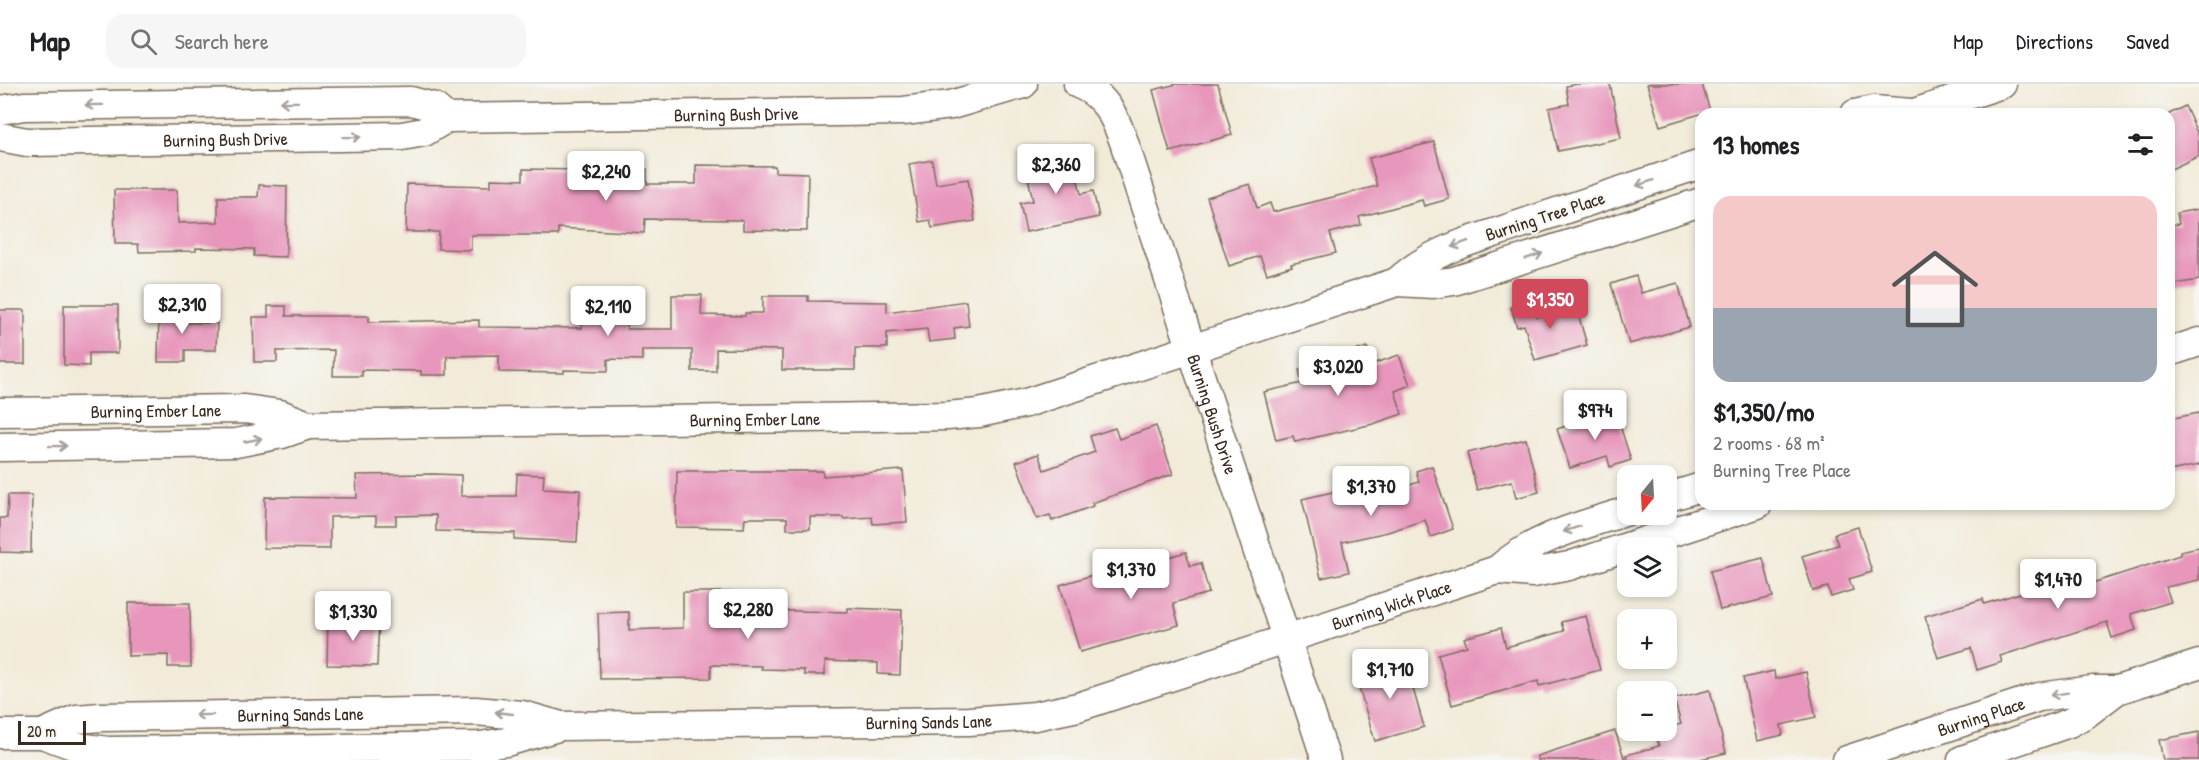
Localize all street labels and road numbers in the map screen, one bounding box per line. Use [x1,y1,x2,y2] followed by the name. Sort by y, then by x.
[674,100,799,127] street label: Burning Bush Drive
[163,125,288,152] street label: Burning Bush Drive
[1482,185,1608,247] street label: Burning Tree Place
[1182,351,1244,477] street label: Burning Bush Drive
[90,397,222,423] street label: Burning Ember Lane
[689,405,820,432] street label: Burning Ember Lane
[1328,573,1454,636] street label: Burning Wick Place
[1934,690,2028,742] street label: Burning Place
[237,700,364,727] street label: Burning Sands Lane
[865,707,993,735] street label: Burning Sands Lane

